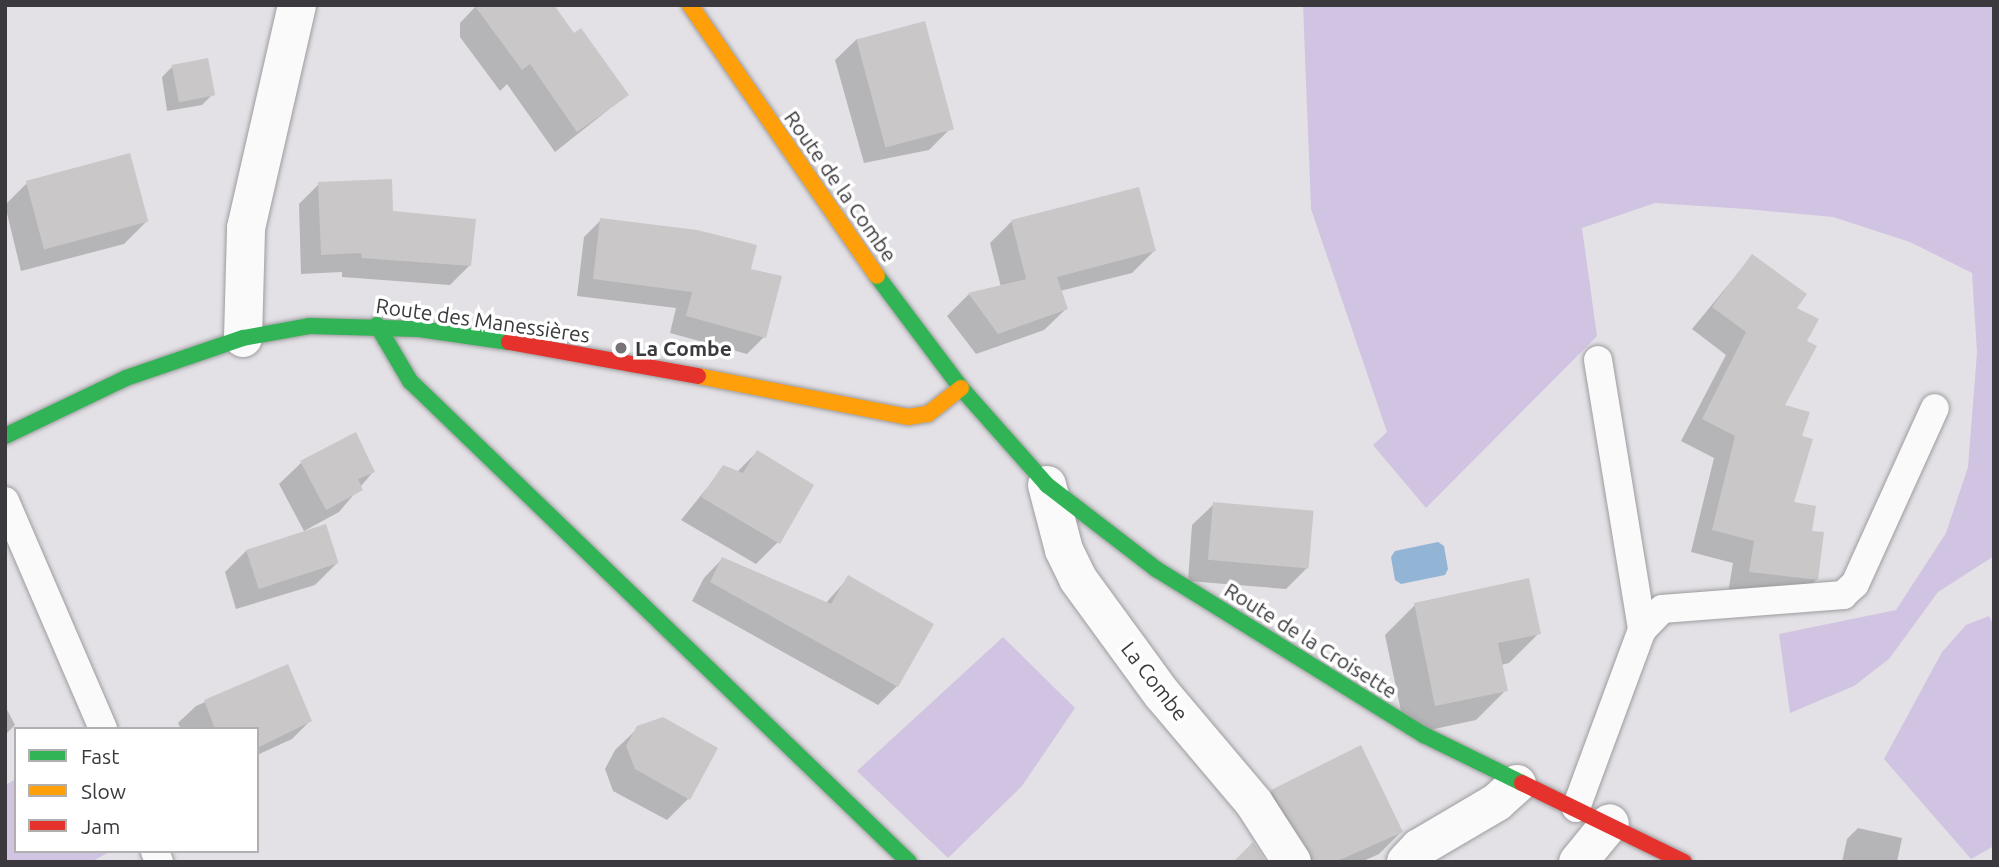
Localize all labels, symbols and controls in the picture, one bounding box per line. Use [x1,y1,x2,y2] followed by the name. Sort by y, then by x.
[779,106,903,266] street label: Route de la Combe
[374,292,592,348] street label: Route des Manessières
[635,335,732,361] place label: La Combe
[613,340,629,356] marker: La Combe
[1220,577,1402,703] street label: Route de la Croisette
[1116,636,1194,726] street label: La Combe
[14,727,259,853] legend
[81,744,119,768] text: Fast
[81,779,126,803] text: Slow
[81,814,120,838] text: Jam

